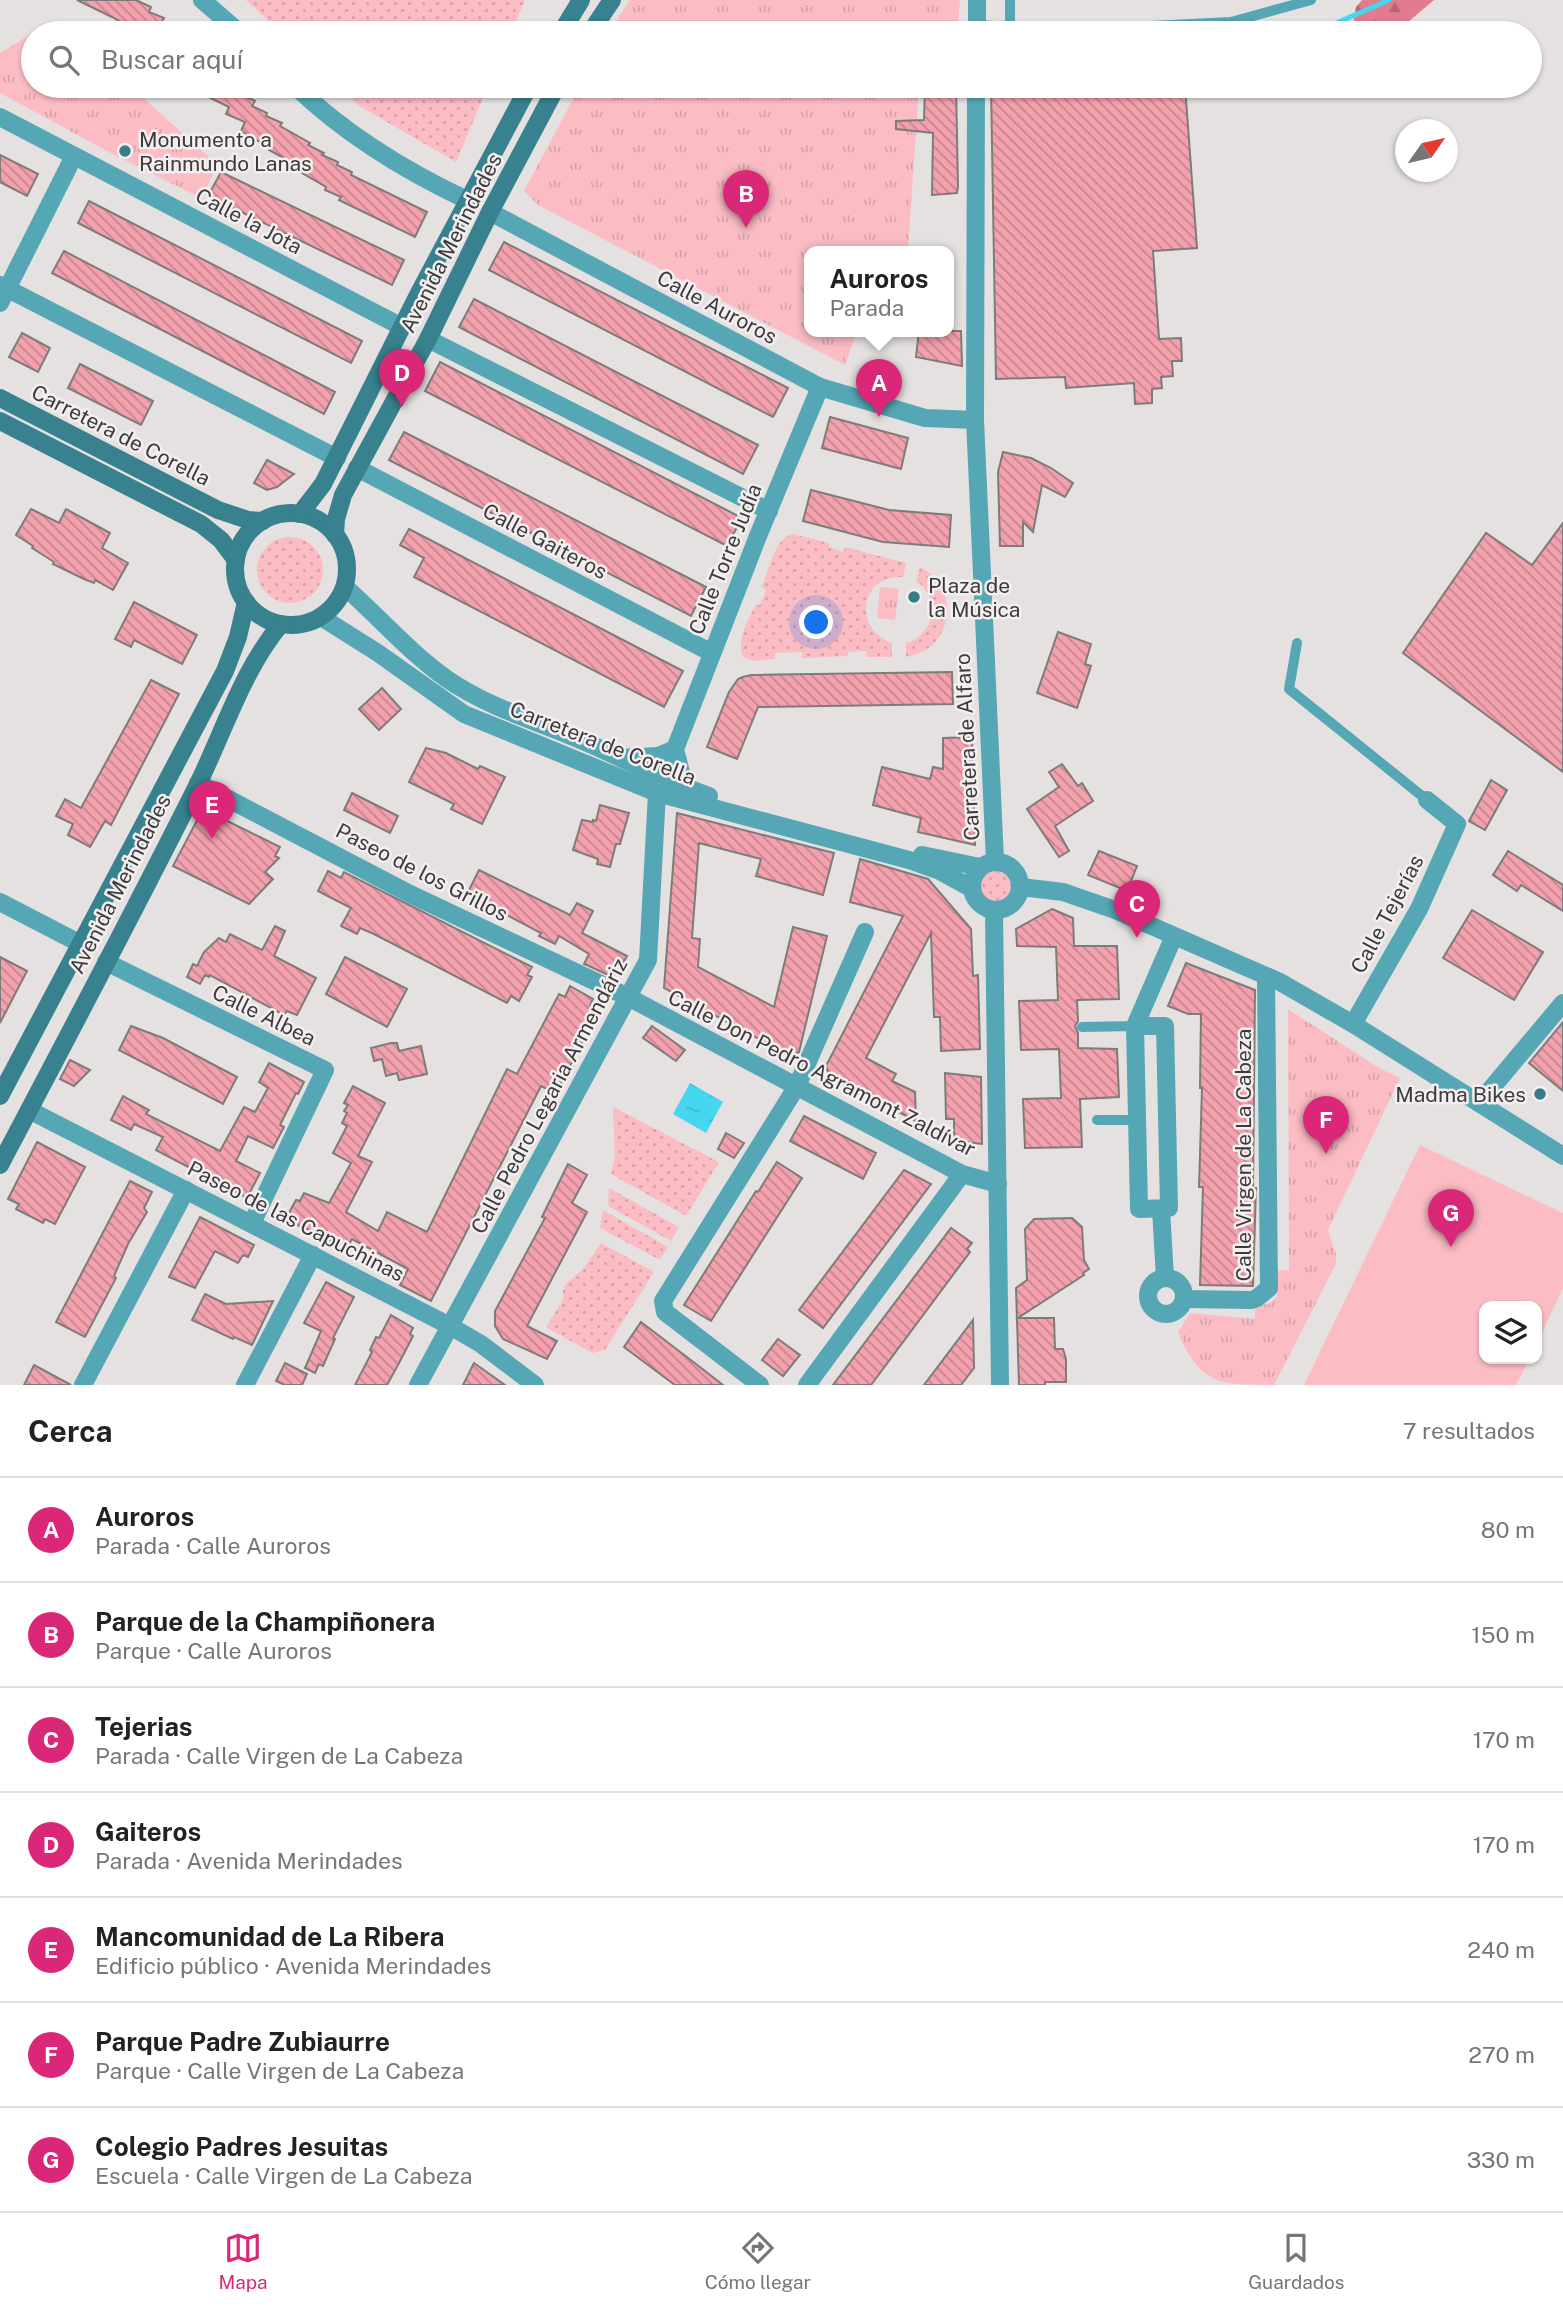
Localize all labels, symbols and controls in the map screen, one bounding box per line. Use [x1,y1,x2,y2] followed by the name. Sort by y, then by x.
[21,21,1542,98] search box
[45,41,83,79] icon: search
[101,44,243,75] text: Buscar aquí
[1395,119,1458,182] north arrow
[139,127,312,176] place label: Monumento a Rainmundo Lanas
[117,143,133,159] marker: Monumento a Rainmundo Lanas
[395,149,507,337] street label: Avenida Merindades
[723,170,769,228] pin: B
[192,183,306,259] street label: Calle la Jota
[804,246,954,337] popup
[829,263,929,294] text: Auroros
[653,265,781,349] street label: Calle Auroros
[829,294,904,321] text: Parada
[379,349,425,407] pin: D
[856,359,902,417] pin: A
[27,379,215,491] street label: Carretera de Corella
[683,480,767,638] street label: Calle Torre Judía
[479,498,611,584] street label: Calle Gaiteros
[928,573,1020,622] place label: Plaza de la Música
[906,589,922,605] marker: Plaza de la Música
[799,605,833,639] your location
[950,653,984,841] street label: Carretera de Alfaro
[506,696,700,790] street label: Carretera de Corella
[189,781,235,839] pin: E
[64,790,176,978] street label: Avenida Merindades
[332,818,512,926] street label: Paseo de los Grillos
[1345,851,1429,977] street label: Calle Tejerías
[1114,880,1160,938] pin: C
[466,954,632,1238] street label: Calle Pedro Legaria Armendáriz
[208,979,320,1051] street label: Calle Albea
[664,984,980,1162] street label: Calle Don Pedro Agramont Zaldívar
[1231,1029,1256,1281] street label: Calle Virgen de La Cabeza
[1395,1082,1526,1107] place label: Madma Bikes
[1532,1086,1548,1102] marker: Madma Bikes
[1303,1096,1349,1154] pin: F
[183,1155,409,1287] street label: Paseo de las Capuchinas
[1428,1189,1474,1247] pin: G
[1479,1301,1542,1364] map controls
[1479,1301,1542,1364] button: layers
[28,1413,113,1449] text: Cerca
[1403,1417,1535,1444] text: 7 resultados
[95,1501,194,1532] text: Auroros
[43,1516,59,1543] text: A
[1481,1516,1535,1543] text: 80 m
[95,1532,331,1559] text: Parada · Calle Auroros
[95,1606,435,1637] text: Parque de la Champiñonera
[43,1621,59,1648] text: B
[1471,1621,1535,1648] text: 150 m
[95,1637,332,1664] text: Parque · Calle Auroros
[95,1711,192,1742] text: Tejerias
[43,1726,59,1753] text: C
[1473,1726,1535,1753] text: 170 m
[95,1742,463,1769] text: Parada · Calle Virgen de La Cabeza
[95,1816,201,1847] text: Gaiteros
[43,1831,59,1858] text: D
[1473,1831,1535,1858] text: 170 m
[95,1847,403,1874] text: Parada · Avenida Merindades
[95,1921,444,1952] text: Mancomunidad de La Ribera
[44,1936,58,1963] text: E
[1467,1936,1535,1963] text: 240 m
[95,1952,491,1979] text: Edificio público · Avenida Merindades
[95,2026,390,2057] text: Parque Padre Zubiaurre
[44,2041,58,2068] text: F
[1468,2041,1535,2068] text: 270 m
[95,2057,464,2084] text: Parque · Calle Virgen de La Cabeza
[95,2131,388,2162] text: Colegio Padres Jesuitas
[42,2146,60,2173] text: G
[1467,2146,1535,2173] text: 330 m
[95,2162,472,2189] text: Escuela · Calle Virgen de La Cabeza
[219,2229,268,2293] tab: Mapa
[705,2229,811,2293] tab: Cómo llegar
[1248,2229,1344,2293] tab: Guardados

